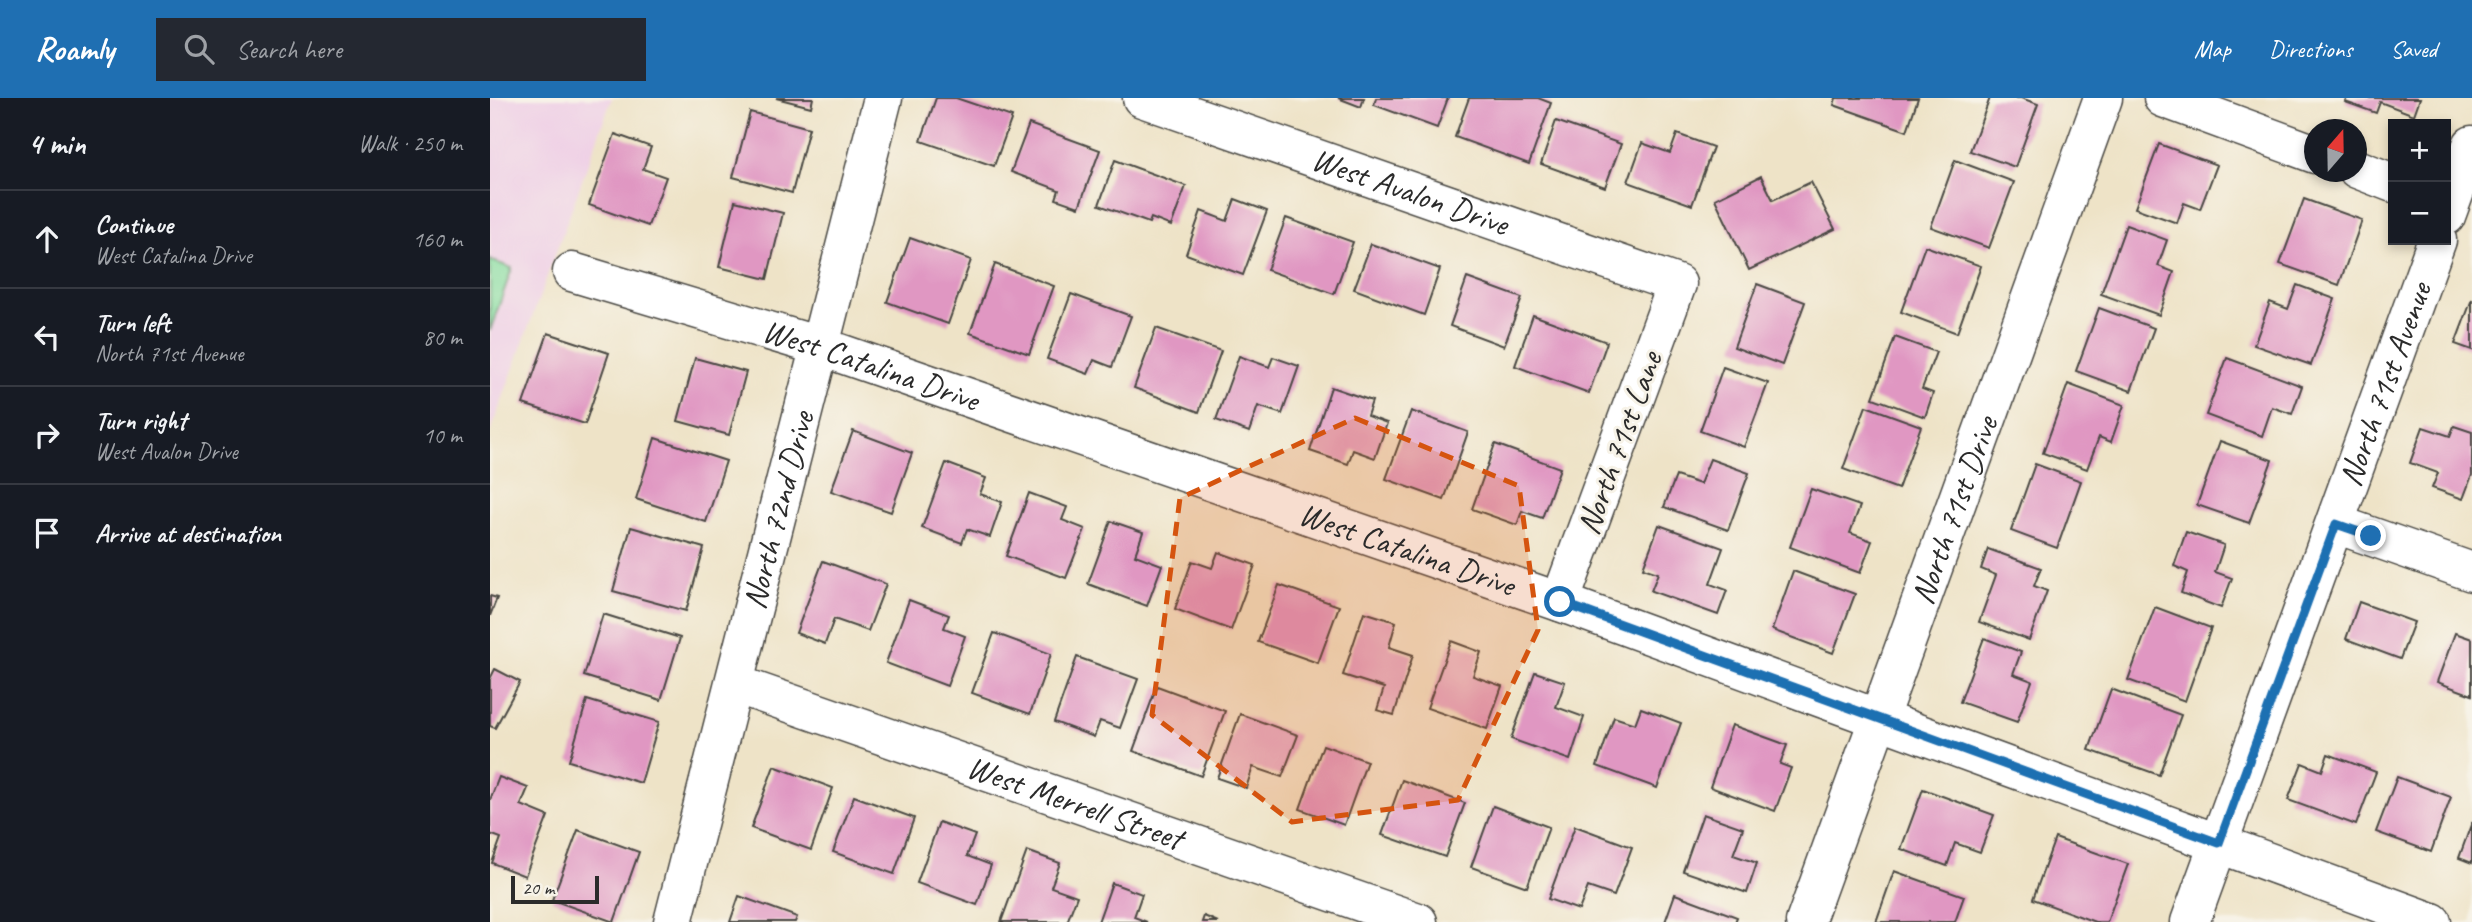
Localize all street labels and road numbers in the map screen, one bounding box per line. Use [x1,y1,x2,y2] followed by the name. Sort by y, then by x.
[1307,138,1516,246] street label: West Avalon Drive
[2329,275,2442,492] street label: North 71st Avenue
[758,309,987,421] street label: West Catalina Drive
[1567,344,1672,540] street label: North 71st Lane
[733,405,824,613] street label: North 72nd Drive
[1901,409,2008,610] street label: North 71st Drive
[1294,493,1523,607] street label: West Catalina Drive
[962,746,1192,861] street label: West Merrell Street

